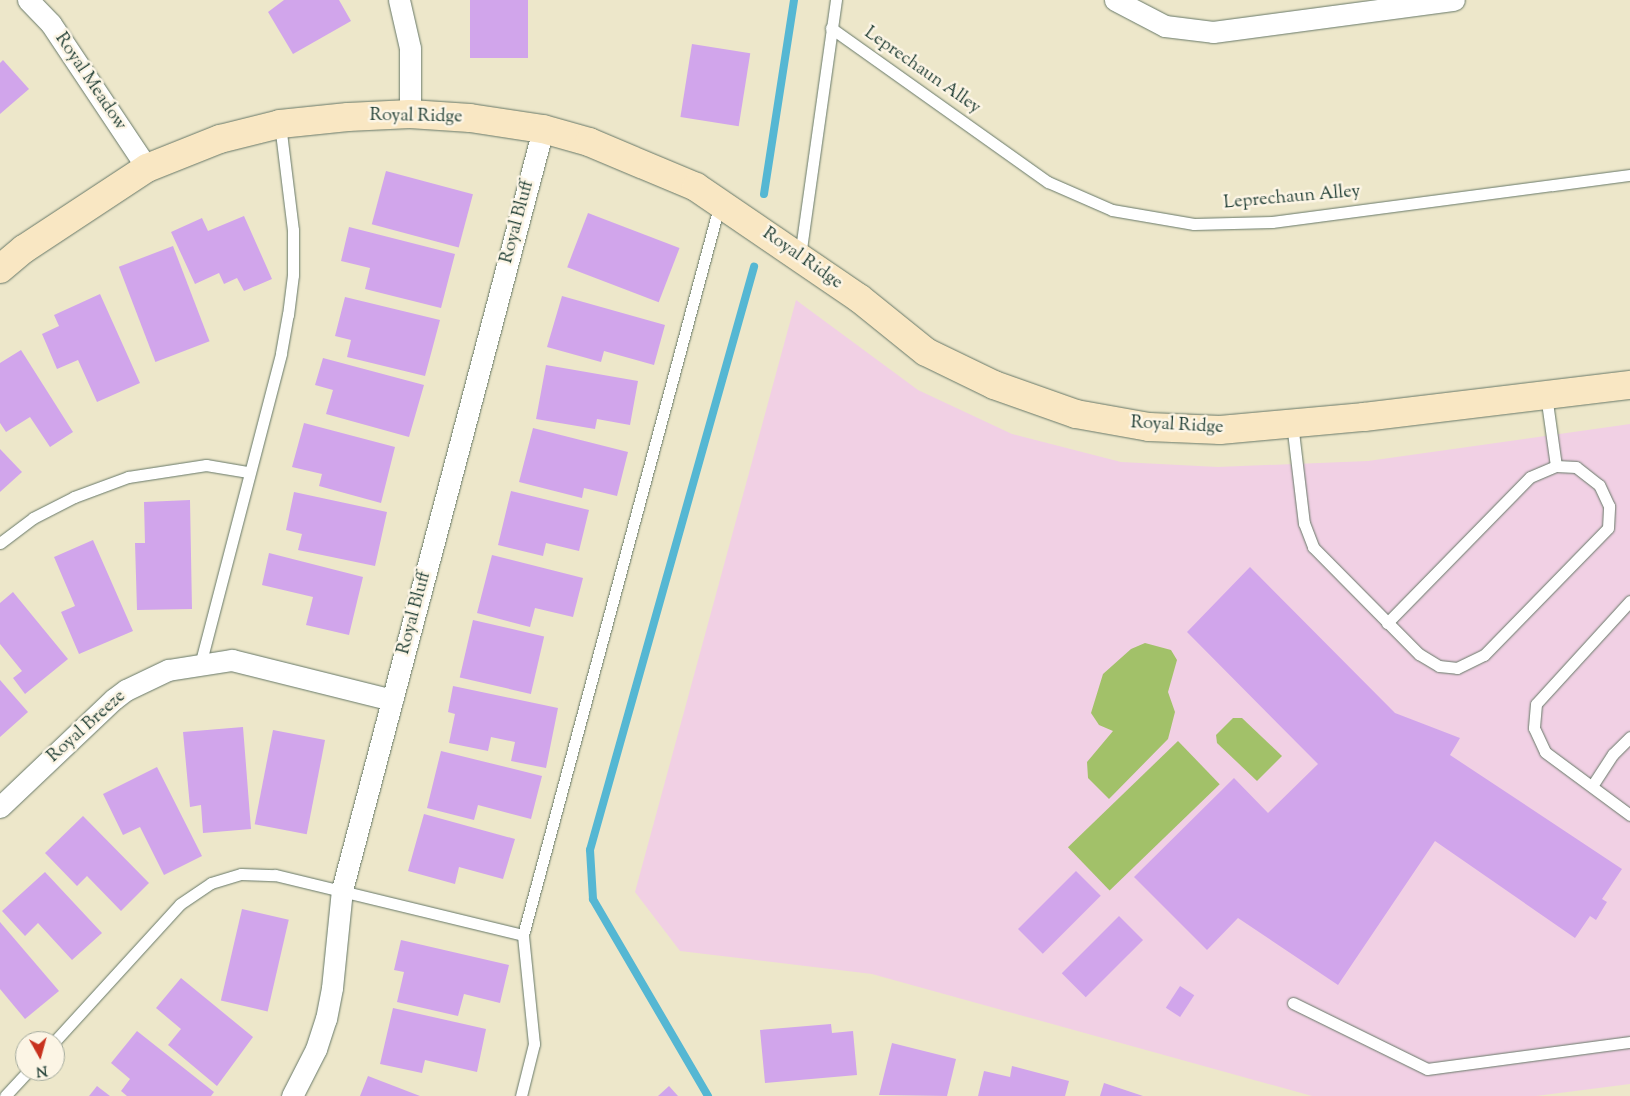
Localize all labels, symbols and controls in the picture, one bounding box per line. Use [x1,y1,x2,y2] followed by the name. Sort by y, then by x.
[860,23,984,119] street label: Leprechaun Alley
[49,29,131,135] street label: Royal Meadow
[369,105,463,129] street label: Royal Ridge
[497,178,539,266] street label: Royal Bluff
[1223,181,1361,215] street label: Leprechaun Alley
[758,224,846,294] street label: Royal Ridge
[1130,413,1224,439] street label: Royal Ridge
[394,569,436,657] street label: Royal Bluff
[43,686,131,768] street label: Royal Breeze
[15,1031,65,1081] north arrow
[35,1059,48,1081] text: N

